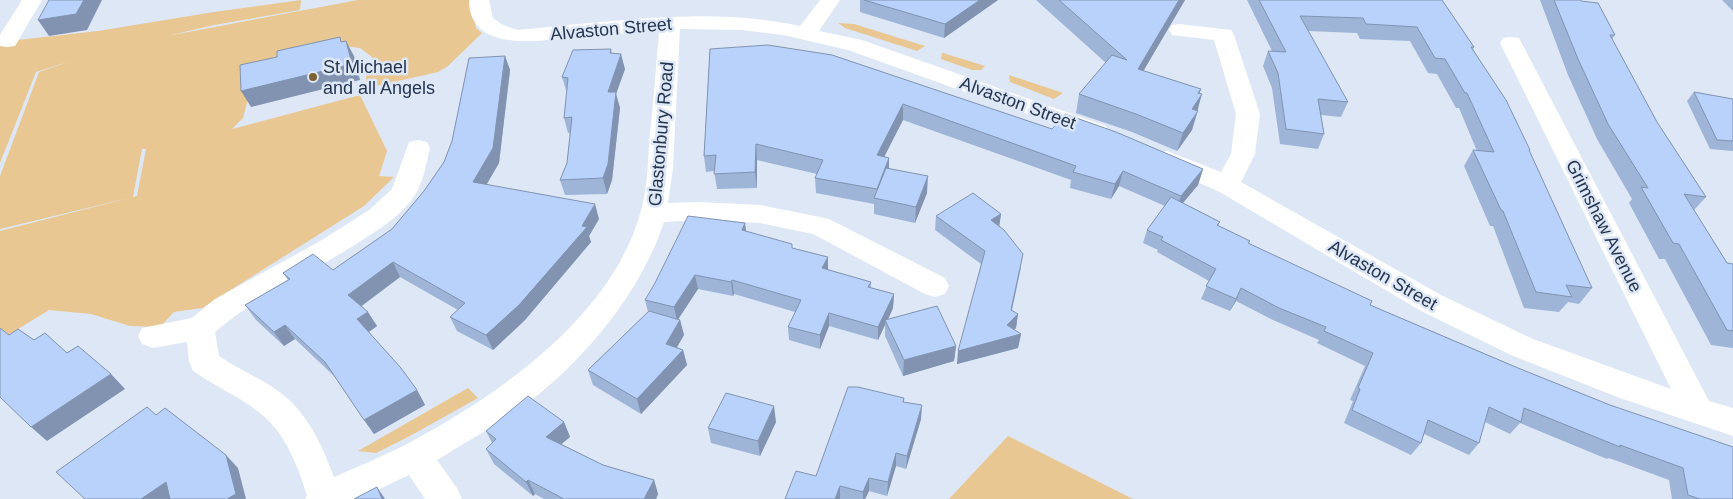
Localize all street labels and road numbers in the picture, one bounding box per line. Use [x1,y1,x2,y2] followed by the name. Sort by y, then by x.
[549,14,673,44] street label: Alvaston Street
[645,61,677,207] street label: Glastonbury Road
[957,73,1079,133] street label: Alvaston Street
[1562,157,1646,295] street label: Grimshaw Avenue
[1325,236,1441,314] street label: Alvaston Street

